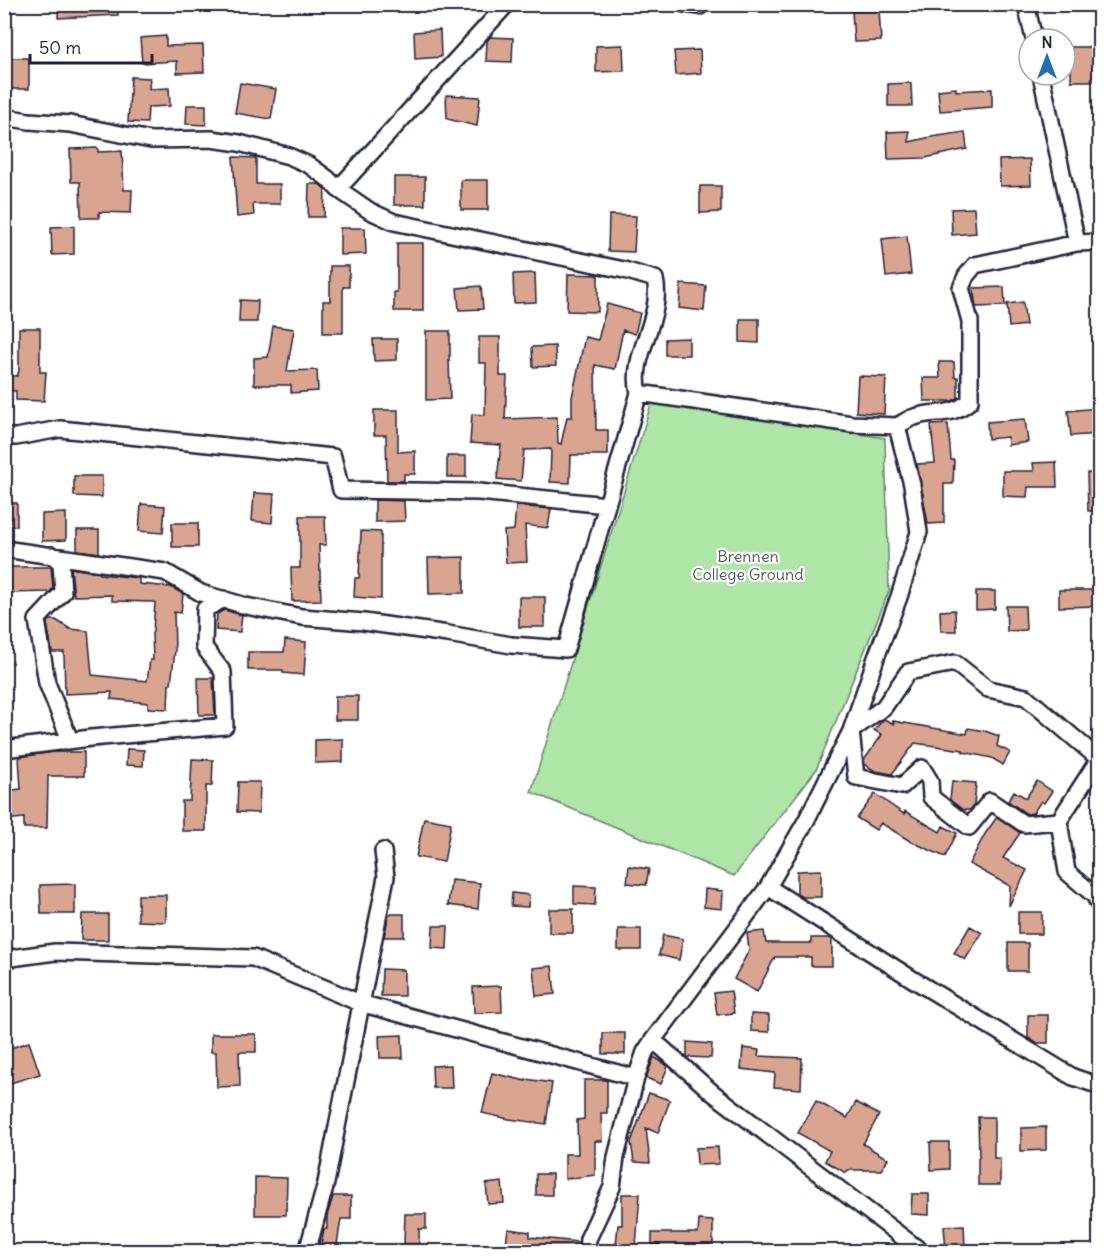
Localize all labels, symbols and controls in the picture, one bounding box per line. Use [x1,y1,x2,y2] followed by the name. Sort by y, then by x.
[30,27,152,65] scale bar
[1017,27,1077,87] north arrow
[1041,32,1053,52] text: N
[39,36,81,59] text: 50 m
[692,546,804,584] park label: Brennen College Ground

